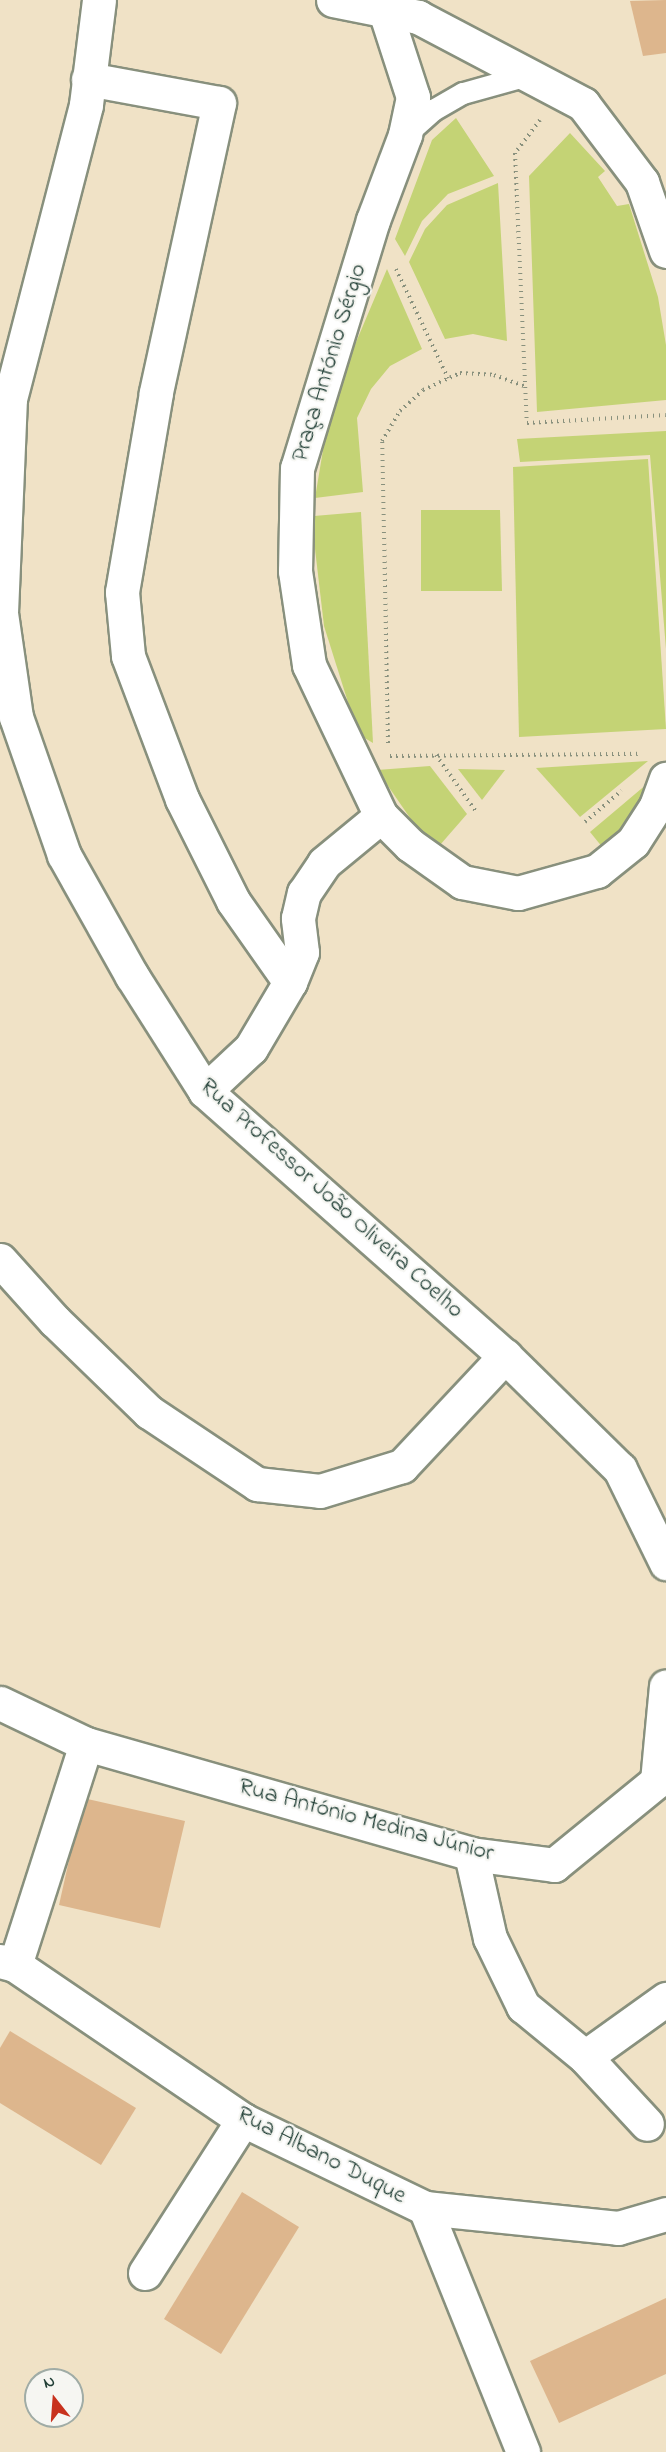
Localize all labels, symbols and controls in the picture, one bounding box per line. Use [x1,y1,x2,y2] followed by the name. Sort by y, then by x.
[286,261,374,465] street label: Praça António Sérgio
[193,1073,469,1325] street label: Rua Professor João Oliveira Coelho
[235,1773,497,1869] street label: Rua António Medina Júnior
[231,2101,411,2211] street label: Rua Albano Duque
[24,2368,84,2428] north arrow
[41,2370,58,2396] text: N

